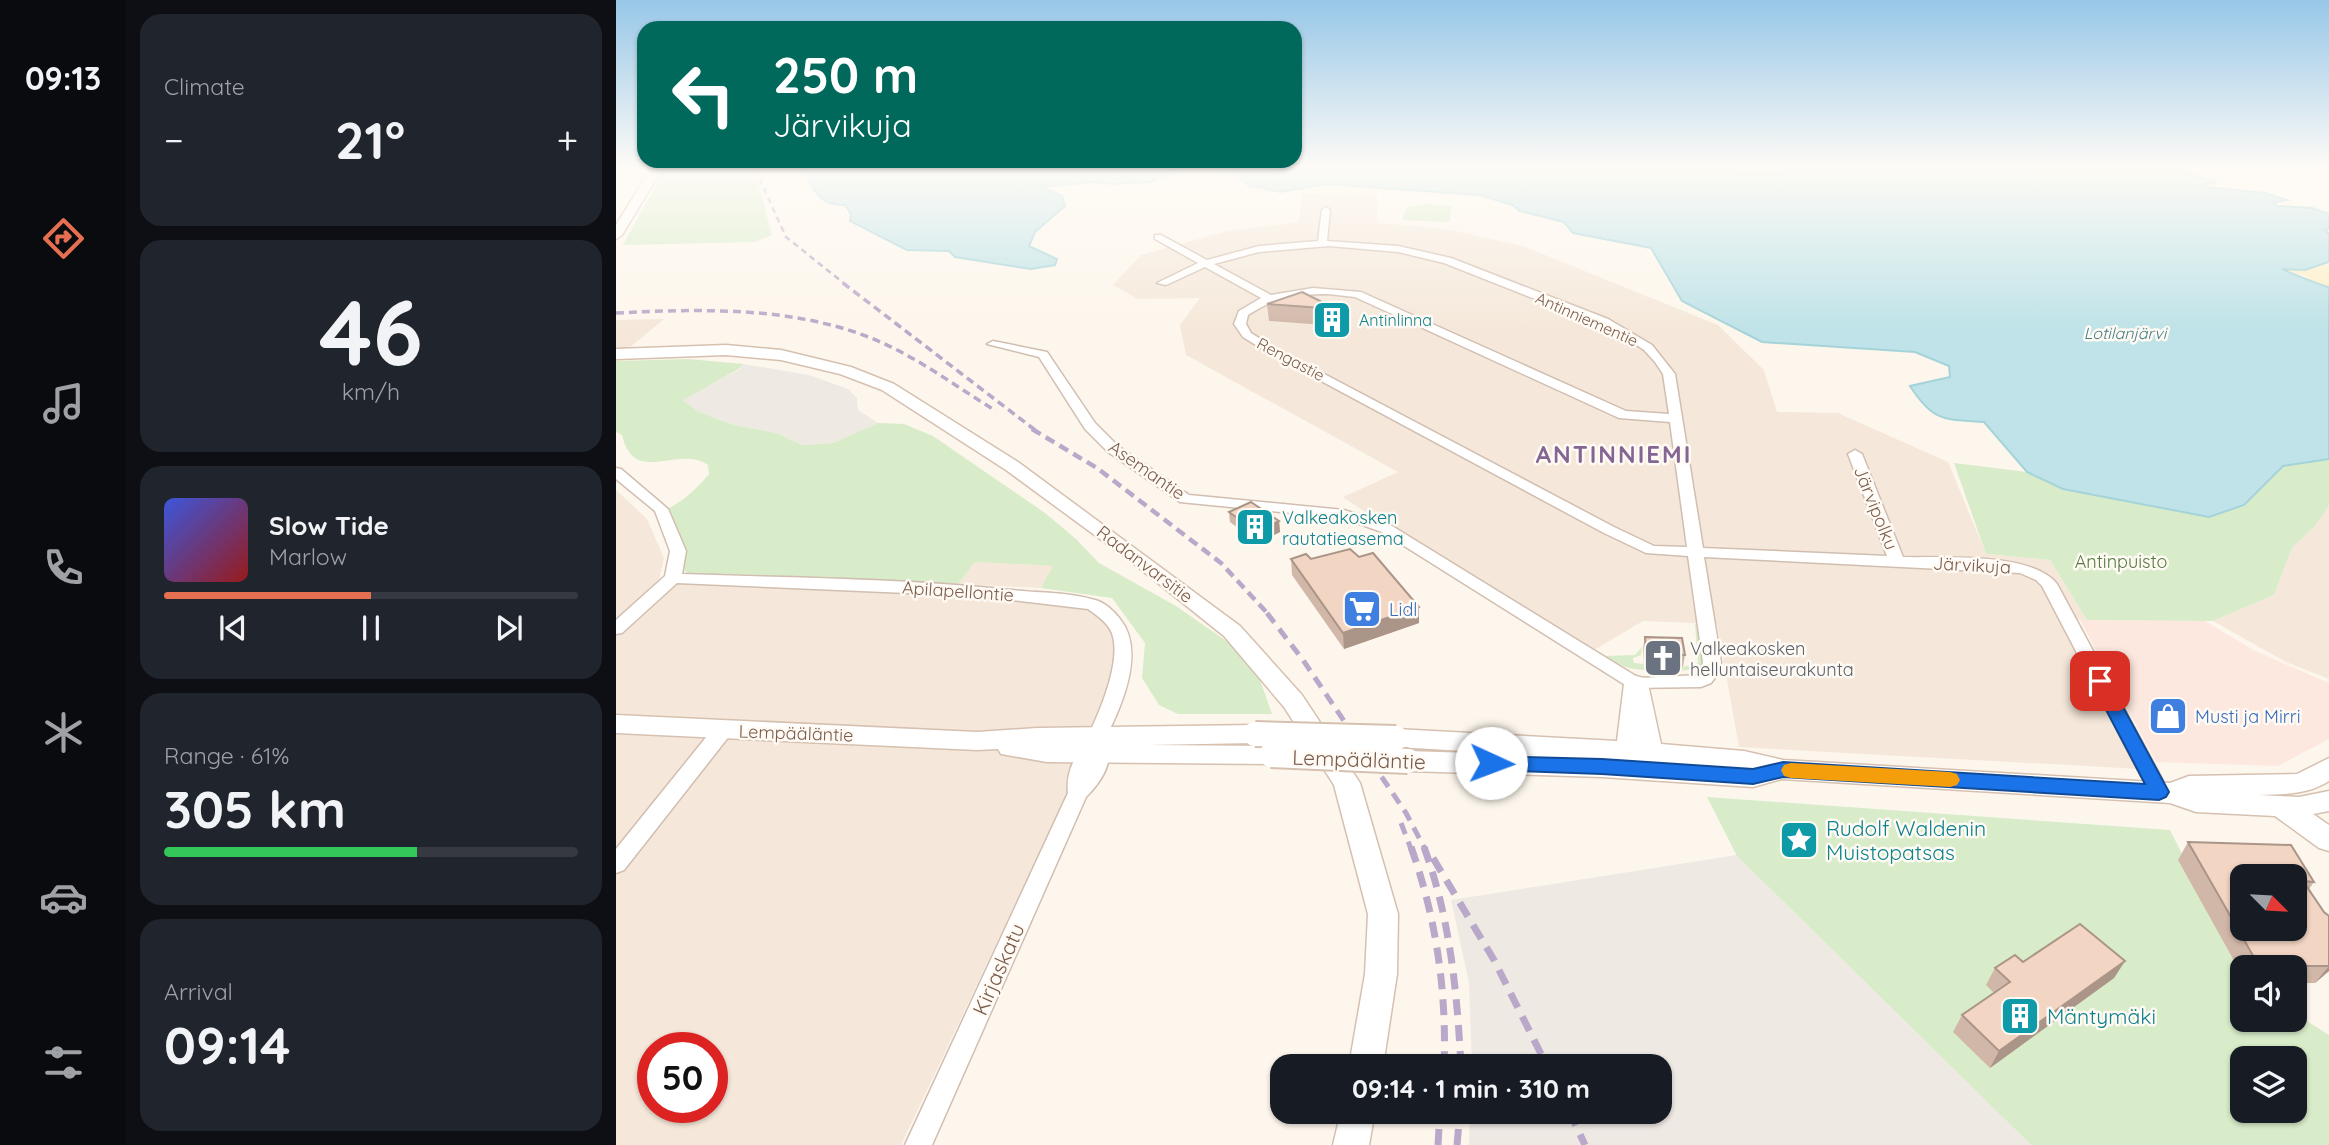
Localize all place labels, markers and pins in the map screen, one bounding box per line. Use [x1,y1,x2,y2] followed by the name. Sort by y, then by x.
[1311,299,1353,341] building icon: Antinlinna
[1359,310,1432,330] place label: Antinlinna
[1234,506,1276,548] building icon: Valkeakosken rautatieasema
[1282,506,1404,550] place label: Valkeakosken rautatieasema
[1341,588,1383,630] supermarket icon: Lidl
[1389,598,1417,621] place label: Lidl
[1642,637,1684,679] church icon: Valkeakosken helluntaiseurakunta
[1690,637,1854,681] place label: Valkeakosken helluntaiseurakunta
[2070,651,2130,711] pin
[2147,695,2189,737] shop icon: Musti ja Mirri
[2195,705,2301,728] place label: Musti ja Mirri
[1826,815,1986,865] place label: Rudolf Waldenin Muistopatsas
[1778,819,1820,861] place icon: Rudolf Waldenin Muistopatsas
[1999,995,2041,1037] building icon: Mäntymäki
[2047,1003,2156,1029] place label: Mäntymäki

